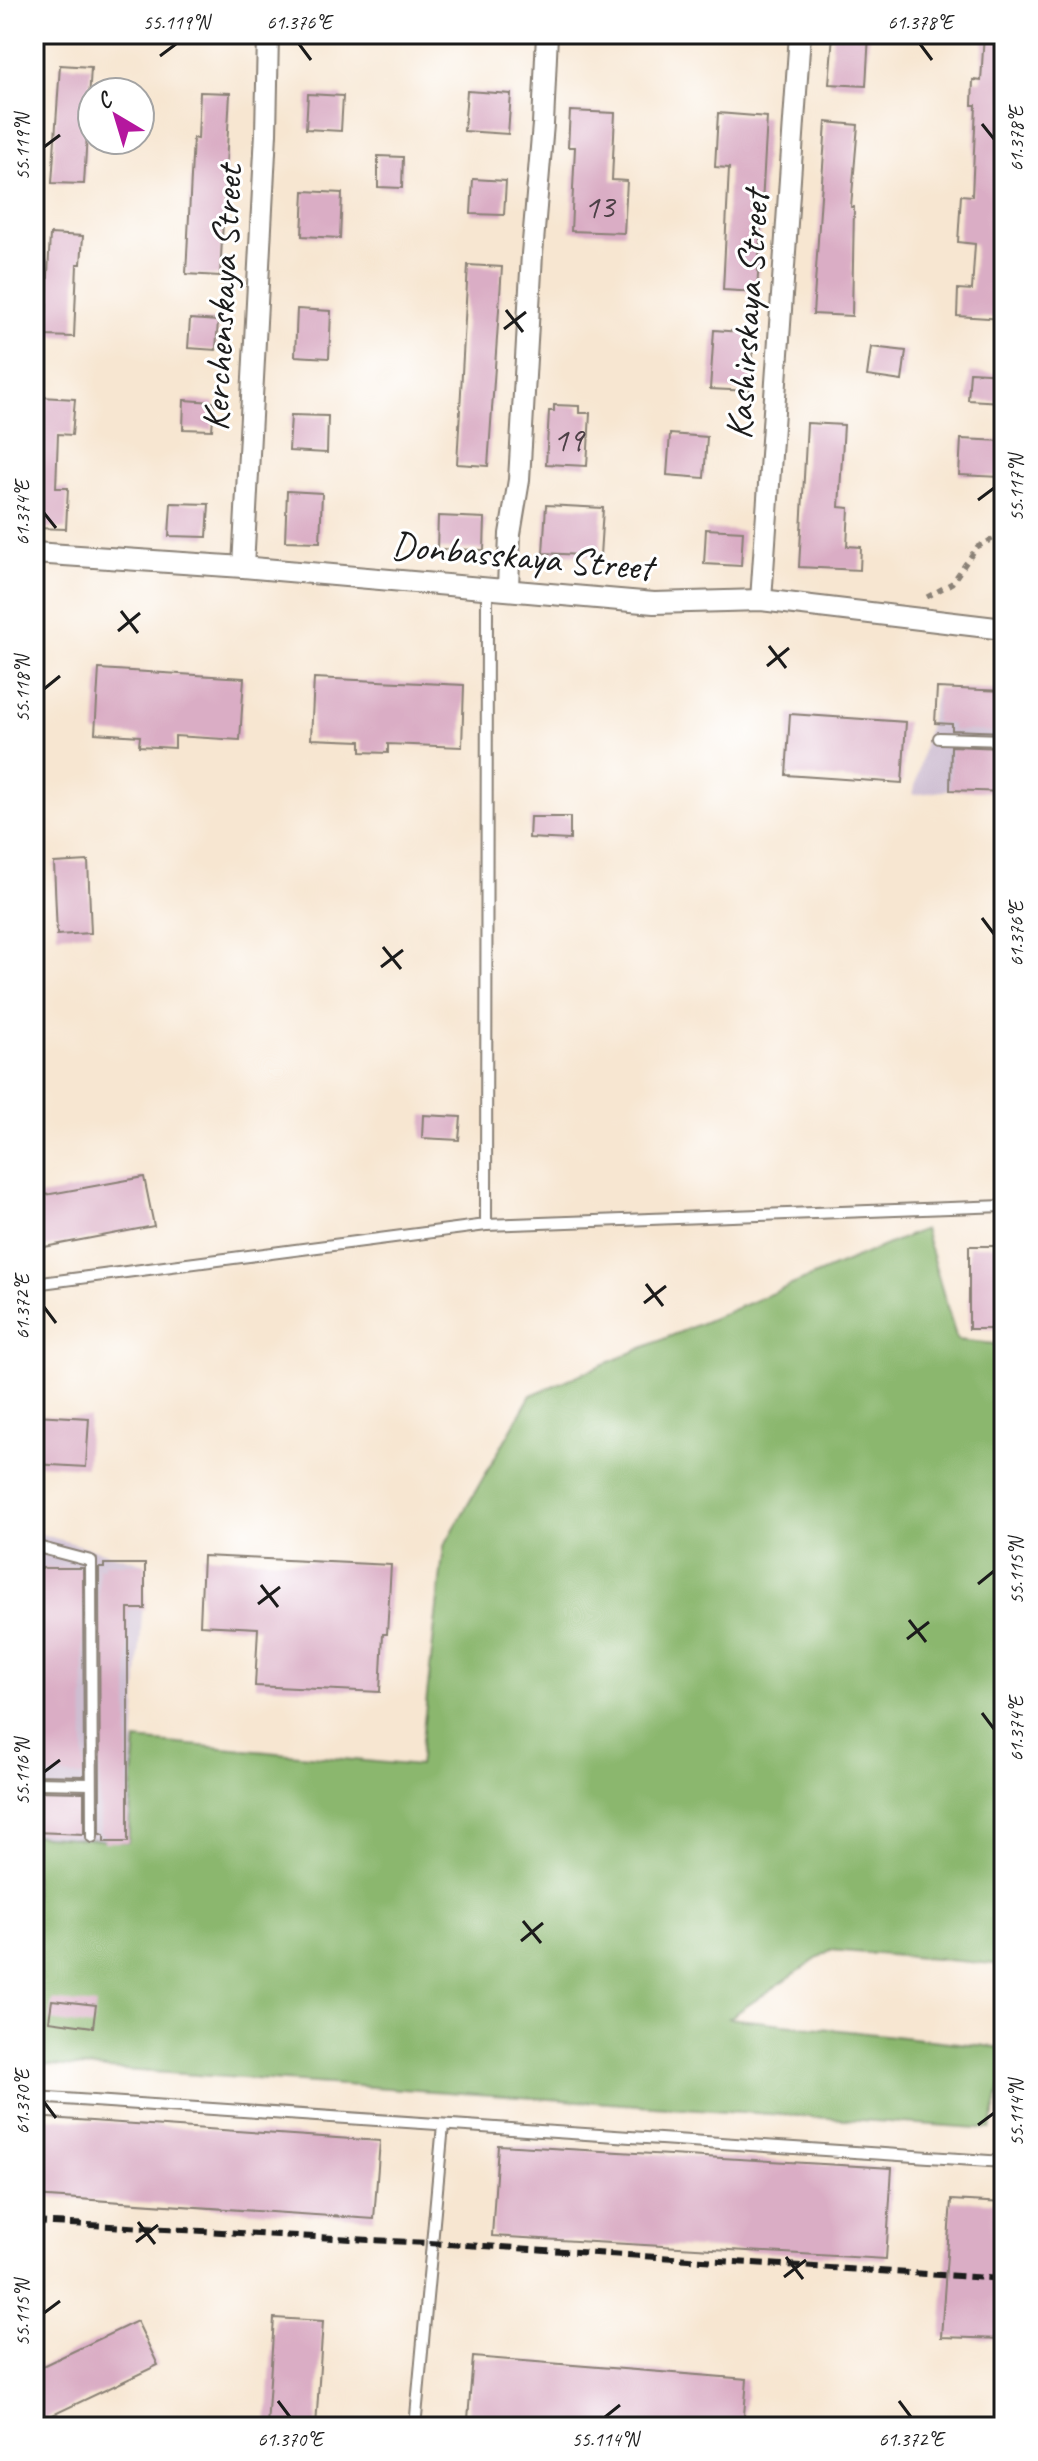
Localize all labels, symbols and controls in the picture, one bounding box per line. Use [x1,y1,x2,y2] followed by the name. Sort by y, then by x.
[143,10,212,35] text: 55.119°N
[266,10,334,35] text: 61.376°E
[887,10,955,35] text: 61.378°E
[76,76,156,156] north arrow
[91,85,120,115] text: С
[1004,104,1029,172] text: 61.378°E
[10,111,35,180] text: 55.119°N
[192,160,253,432] street label: Kerchenskaya Street
[715,184,780,441] street label: Kashirskaya Street
[584,185,617,228] house number: 13
[553,418,586,461] house number: 19
[1004,452,1029,521] text: 55.117°N
[10,478,35,546] text: 61.374°E
[390,521,660,591] street label: Donbasskaya Street
[10,653,35,722] text: 55.118°N
[1004,899,1029,967] text: 61.376°E
[10,1272,35,1340] text: 61.372°E
[1004,1535,1029,1604] text: 55.115°N
[1004,1694,1029,1762] text: 61.374°E
[10,1736,35,1805] text: 55.116°N
[10,2067,35,2135] text: 61.370°E
[1004,2077,1029,2146] text: 55.114°N
[10,2277,35,2346] text: 55.115°N
[257,2427,325,2452] text: 61.370°E
[572,2427,641,2452] text: 55.114°N
[878,2427,946,2452] text: 61.372°E

